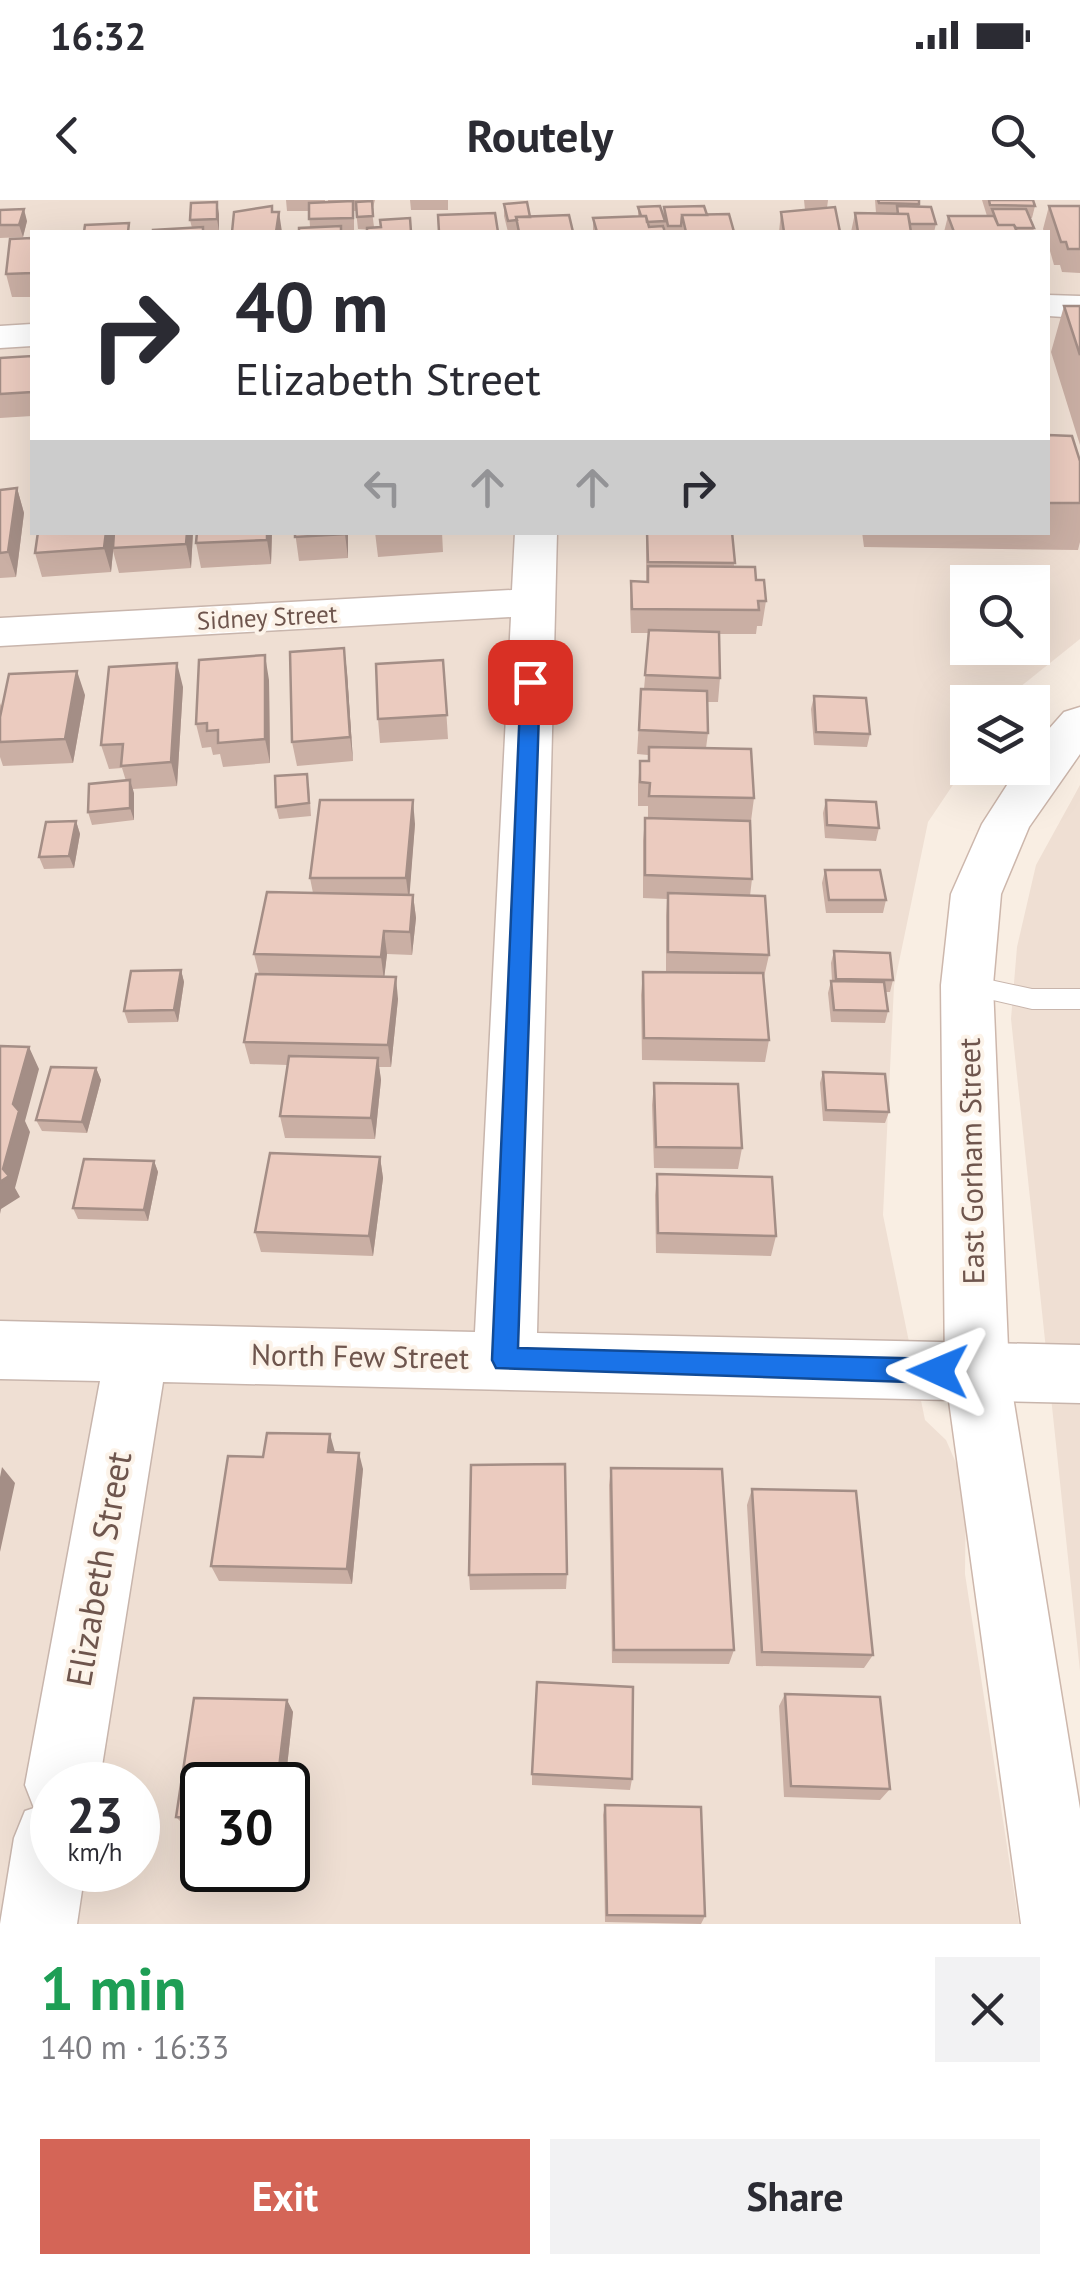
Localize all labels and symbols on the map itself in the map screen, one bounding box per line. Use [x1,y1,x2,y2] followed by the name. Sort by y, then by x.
[196,597,339,637] street label: Sidney Street
[488,640,573,725] pin
[949,1037,992,1285] street label: East Gorham Street
[886,1319,990,1423] position arrow
[251,1334,470,1377] street label: North Few Street
[55,1448,141,1690] street label: Elizabeth Street
[180,1762,310,1892] speed limit sign: 30

